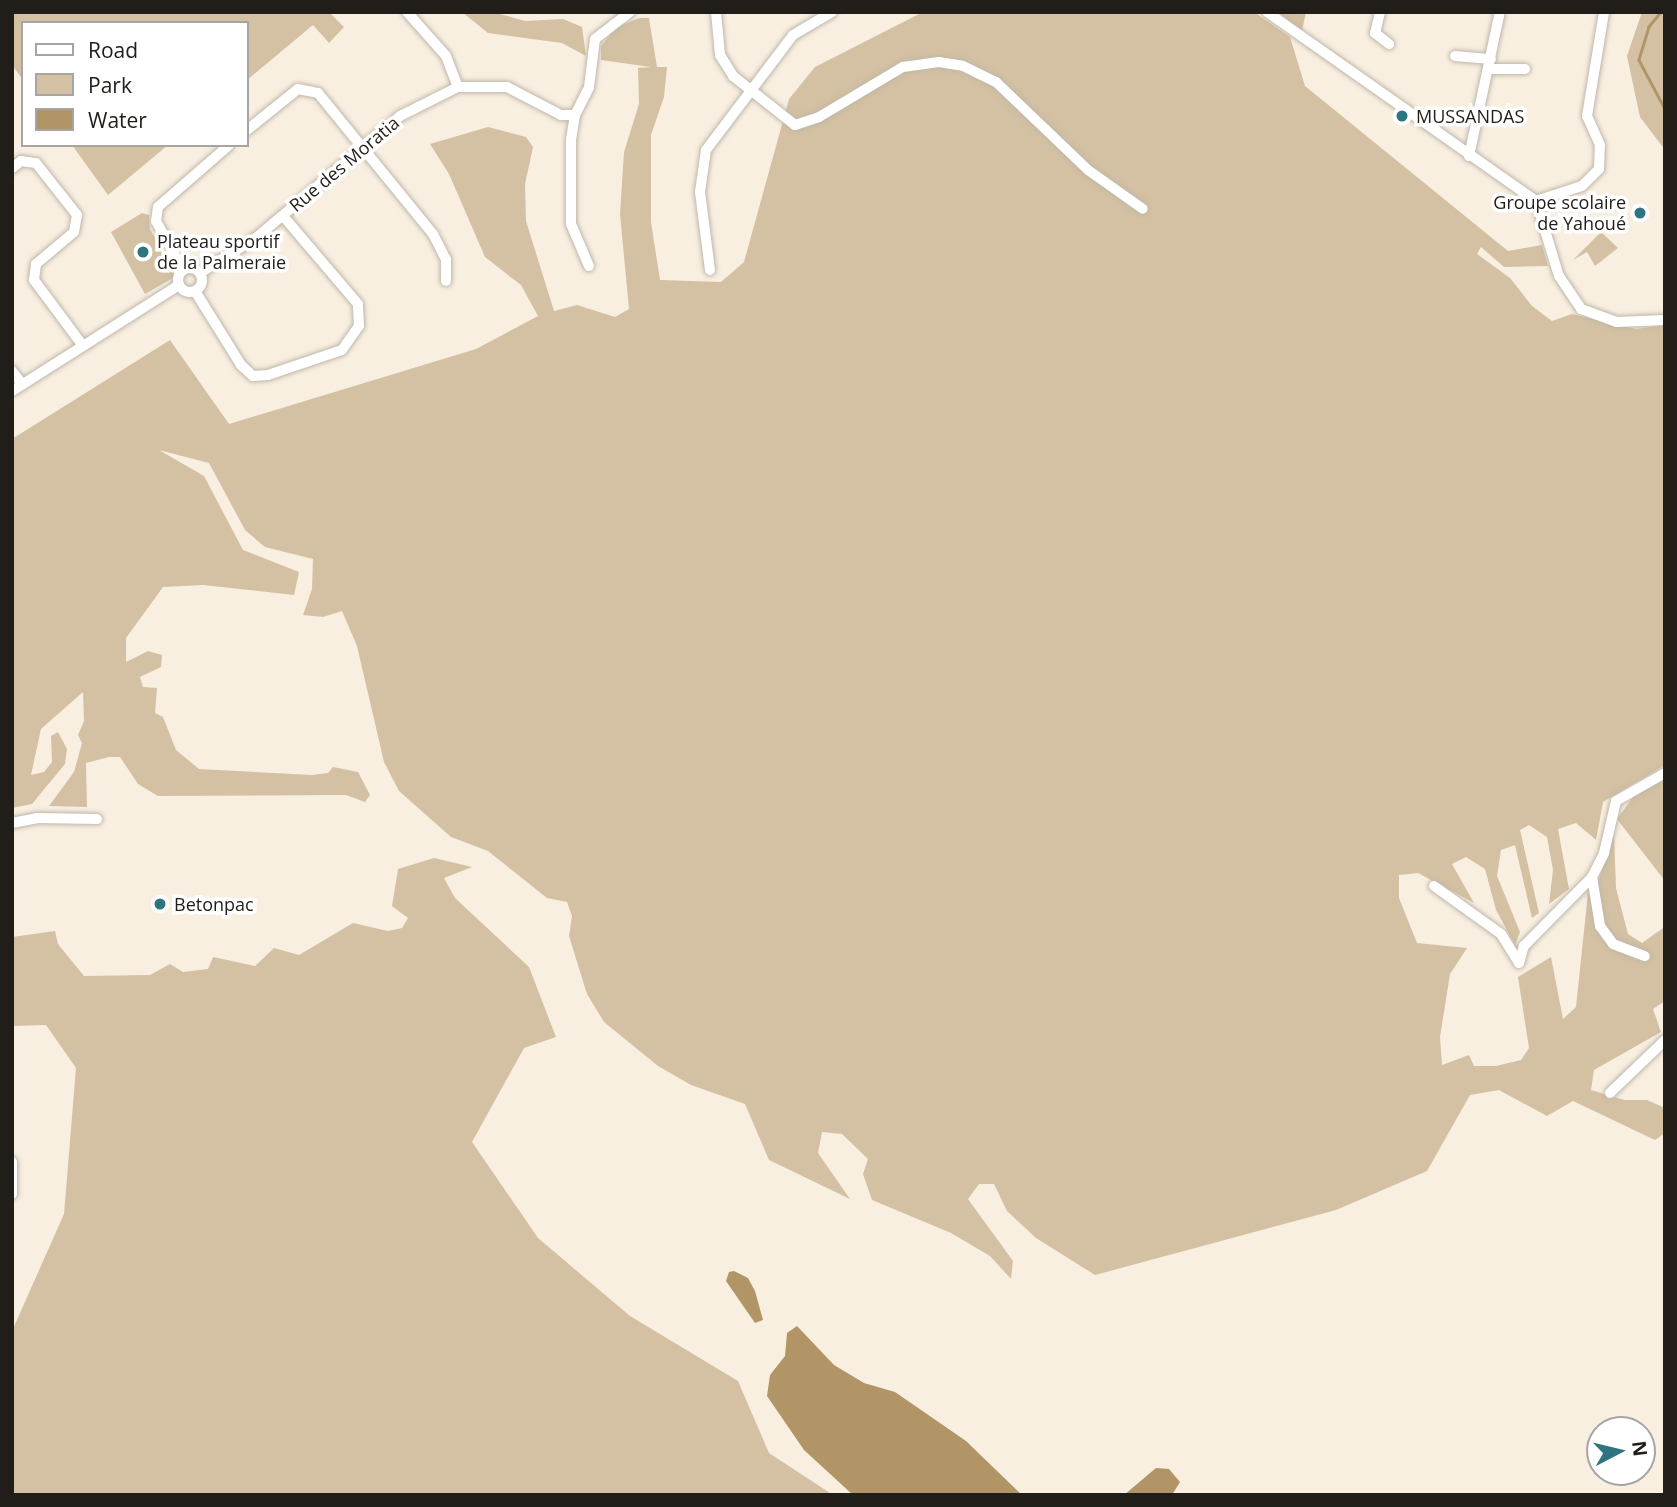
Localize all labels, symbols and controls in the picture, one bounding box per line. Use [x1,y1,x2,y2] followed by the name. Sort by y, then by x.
[21,21,248,147] legend
[88,36,138,64] text: Road
[88,71,132,99] text: Park
[1416,105,1524,127] place label: MUSSANDAS
[88,106,147,134] text: Water
[1394,108,1410,124] marker: MUSSANDAS
[285,112,403,216] street label: Rue des Moratia
[1493,192,1626,234] place label: Groupe scolaire de Yahoué
[1632,205,1648,221] marker: Groupe scolaire de Yahoué
[157,231,286,274] place label: Plateau sportif de la Palmeraie
[135,244,151,260] marker: Plateau sportif de la Palmeraie
[174,893,254,915] place label: Betonpac
[152,896,168,912] marker: Betonpac
[1586,1416,1656,1486] north arrow
[1626,1439,1654,1458] text: N

